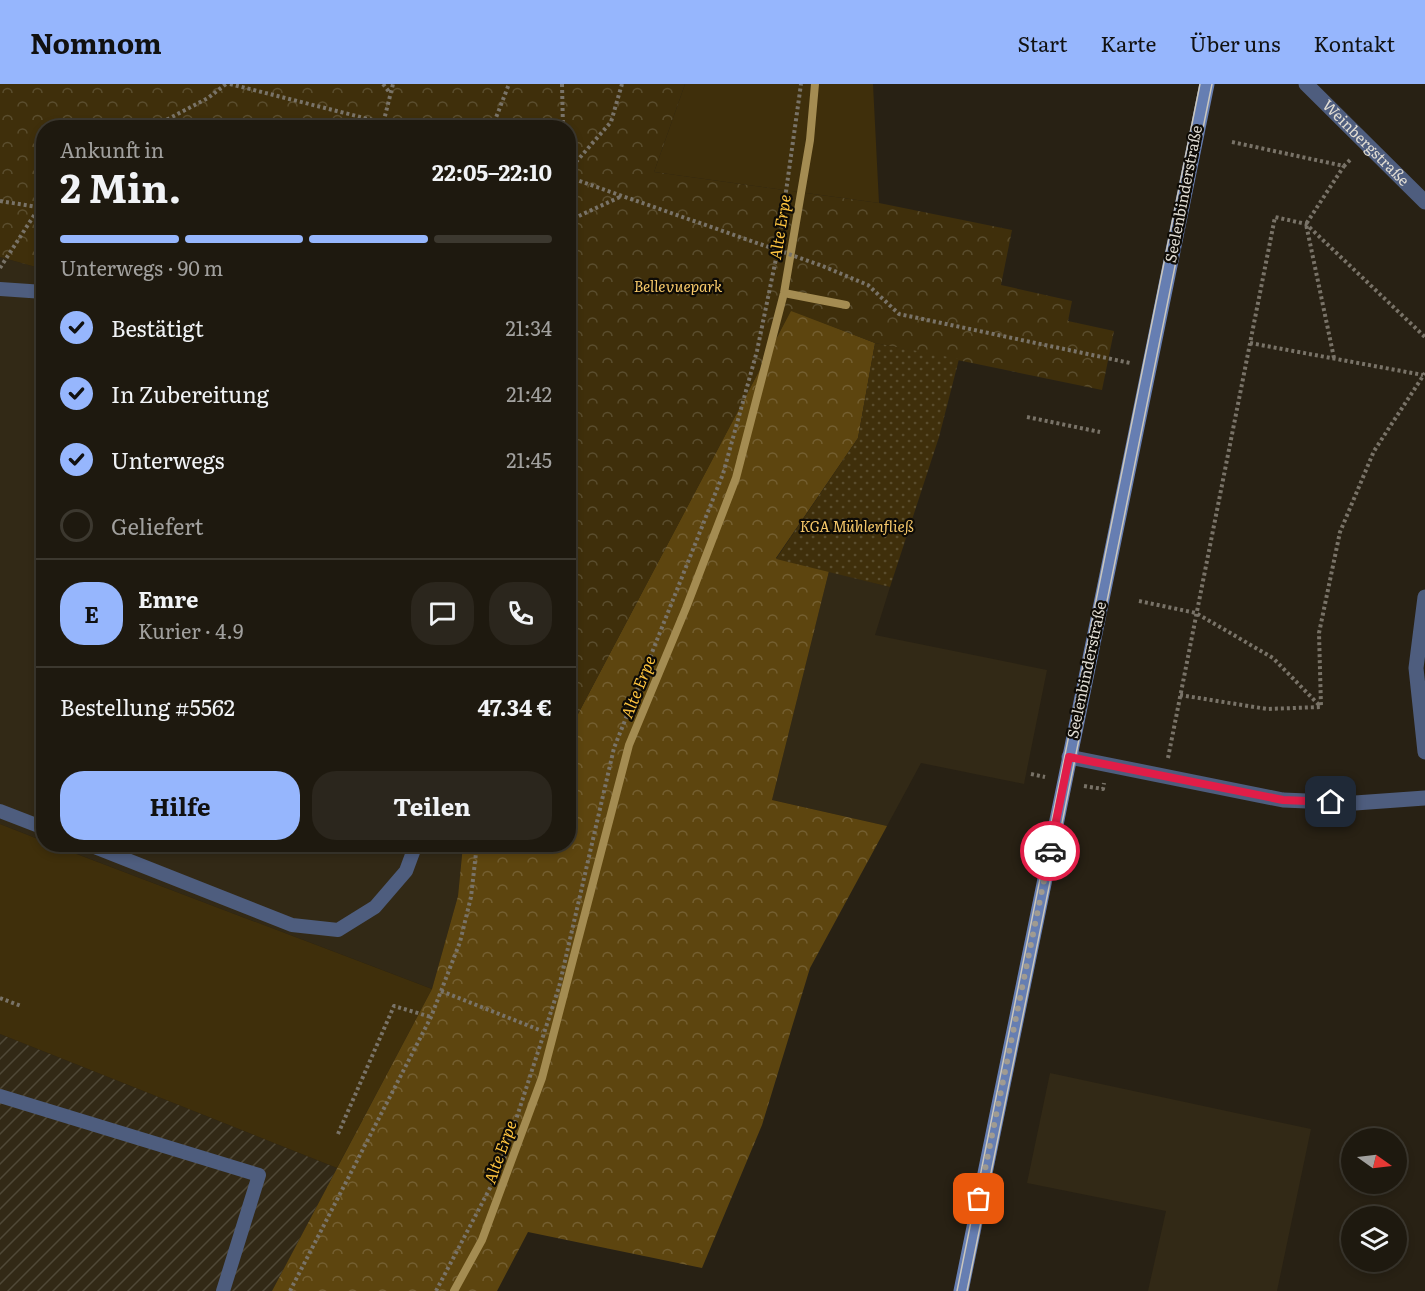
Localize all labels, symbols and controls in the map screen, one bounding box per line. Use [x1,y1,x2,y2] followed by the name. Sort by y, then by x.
[30,21,162,63] text: Nomnom
[1017,27,1068,58] text: Start
[1101,27,1156,58] text: Karte
[1189,27,1280,58] text: Über uns
[1313,27,1395,58] text: Kontakt
[1318,93,1416,191] street label: Weinbergstraße
[1158,123,1207,264] street label: Seelenbinderstraße
[60,134,164,164] text: Ankunft in
[432,155,552,188] text: 22:05–22:10
[60,157,181,215] text: 2 Min.
[762,193,796,261] water label: Alte Erpe
[60,252,223,282] text: Unterwegs · 90 m
[634,274,723,297] park label: Bellevuepark
[60,311,93,344] icon: check
[111,311,204,344] text: Bestätigt
[506,312,552,342] text: 21:34
[60,377,93,410] icon: check
[111,377,269,410] text: In Zubereitung
[506,378,552,408] text: 21:42
[60,443,93,476] icon: check
[111,443,224,476] text: Unterwegs
[506,444,552,474] text: 21:45
[111,509,204,542] text: Geliefert
[800,514,914,537] park label: KGA Mühlenfließ
[138,582,198,615] text: Emre
[411,582,474,645] button: chat
[489,582,552,645] button: phone
[84,597,99,630] text: E
[1060,599,1111,740] street label: Seelenbinderstraße
[138,615,243,645] text: Kurier · 4.9
[614,652,661,722] water label: Alte Erpe
[60,690,235,723] text: Bestellung #5562
[477,690,552,723] text: 47.34 €
[60,771,300,840] button: Hilfe
[312,771,552,840] button: Teilen
[1305,776,1356,827] pin
[1314,785,1347,818] icon: home
[1020,821,1080,881] courier
[1034,835,1067,868] icon: car
[477,1117,522,1187] water label: Alte Erpe
[1341,1128,1407,1194] north arrow
[1341,1128,1407,1272] map controls
[953,1173,1004,1224] pin
[962,1182,995,1215] icon: bag
[1341,1206,1407,1272] button: layers

